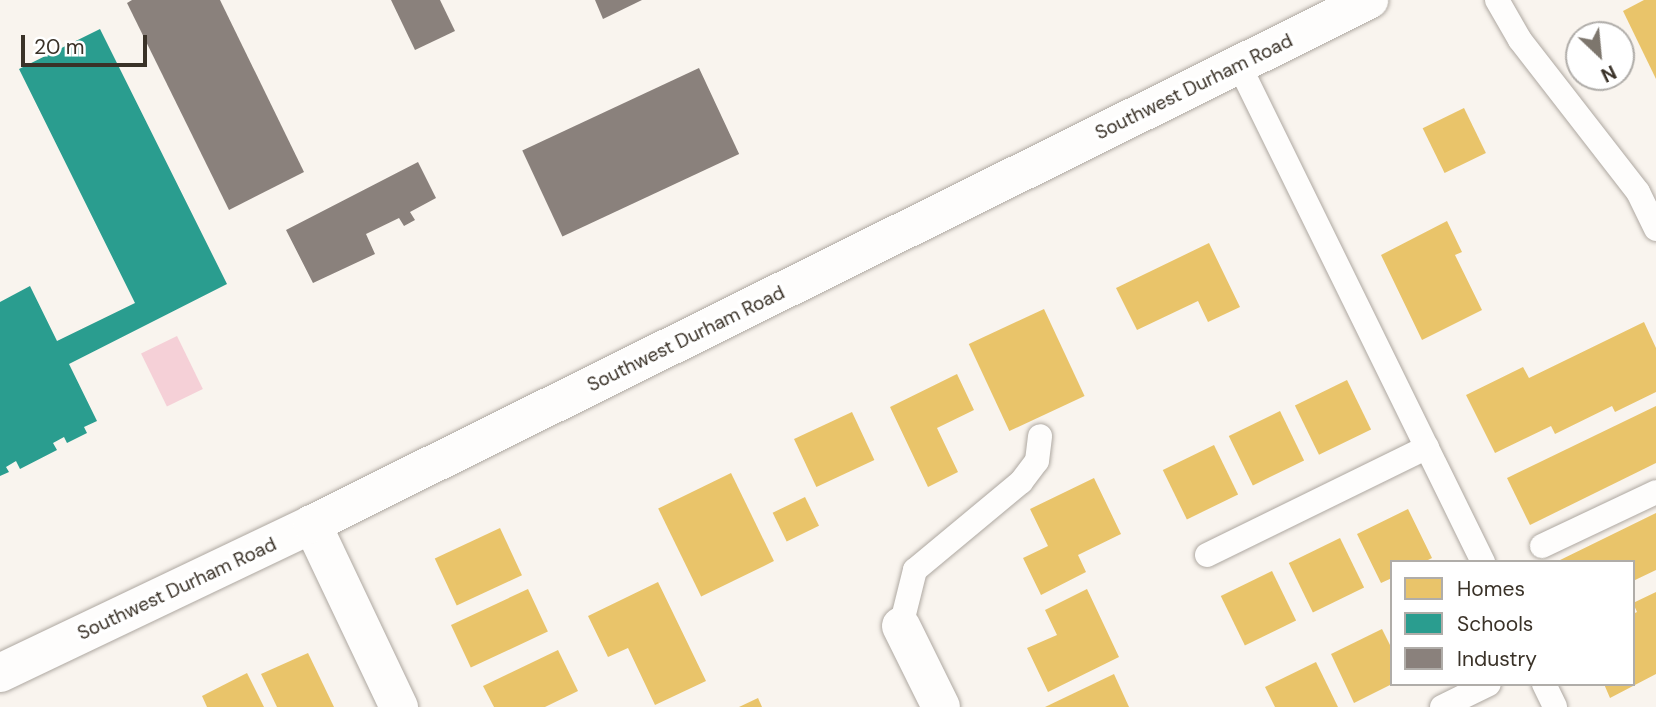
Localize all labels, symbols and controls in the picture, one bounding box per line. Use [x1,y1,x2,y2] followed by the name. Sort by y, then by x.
[24,21,150,65] scale bar
[1565,21,1635,91] north arrow
[1092,29,1296,145] street label: Southwest Durham Road
[34,33,85,61] text: 20 m
[1597,59,1620,88] text: N
[584,281,788,397] street label: Southwest Durham Road
[74,533,280,645] street label: Southwest Durham Road
[1390,560,1635,686] legend
[1457,575,1525,603] text: Homes
[1457,610,1533,638] text: Schools
[1457,645,1537,673] text: Industry

